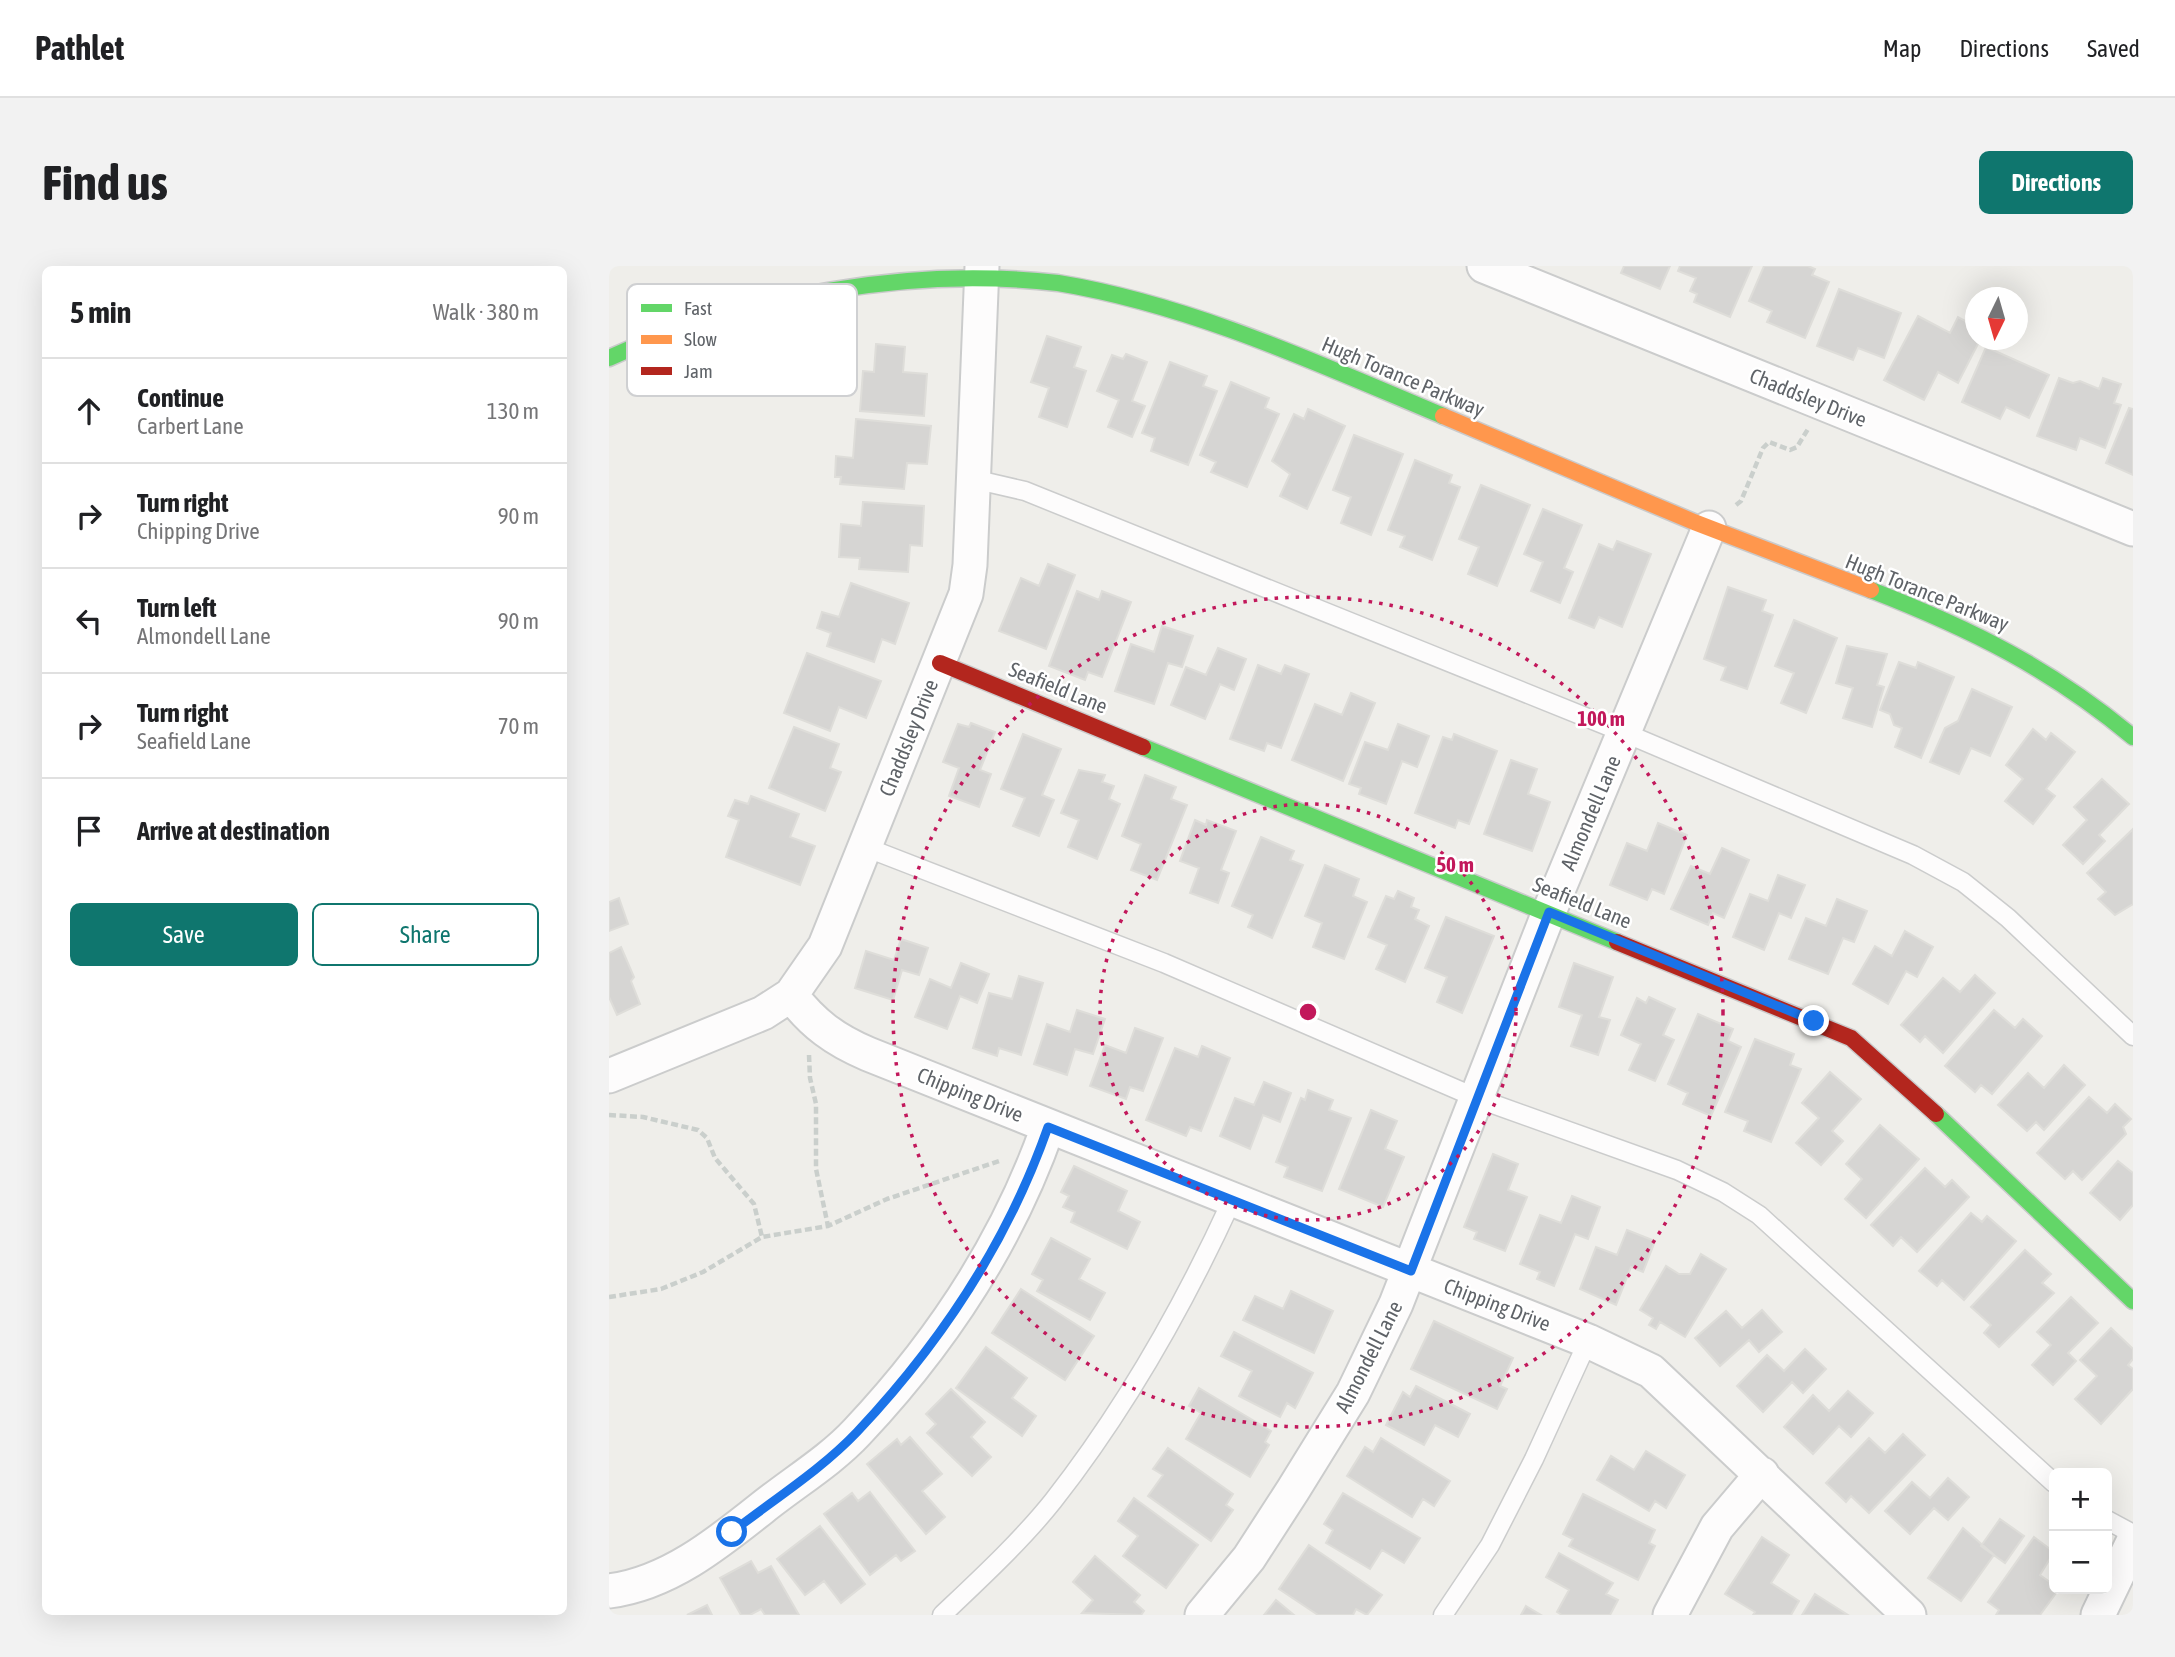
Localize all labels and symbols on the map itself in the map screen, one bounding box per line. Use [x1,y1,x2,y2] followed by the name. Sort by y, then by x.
[627,284,857,396] legend
[1965,287,2028,350] north arrow
[684,297,712,319] text: Fast
[684,328,718,350] text: Slow
[1319,331,1488,421] street label: Hugh Torance Parkway
[684,360,713,382] text: Jam
[1747,363,1870,431] street label: Chaddsley Drive
[1842,548,2013,636] street label: Hugh Torance Parkway
[1006,656,1111,718] street label: Seafield Lane
[874,676,942,799] street label: Chaddsley Drive
[1577,706,1625,730] text: 100 m
[1555,752,1625,874] street label: Almondell Lane
[1436,852,1474,876] text: 50 m
[1530,871,1635,933] street label: Seafield Lane
[1296,1000,1320,1024] centre of rings
[1798,1005,1829,1036] route end
[914,1062,1027,1126] street label: Chipping Drive
[1441,1273,1554,1335] street label: Chipping Drive
[1330,1297,1407,1416] street label: Almondell Lane
[716,1516,747,1547] route start

